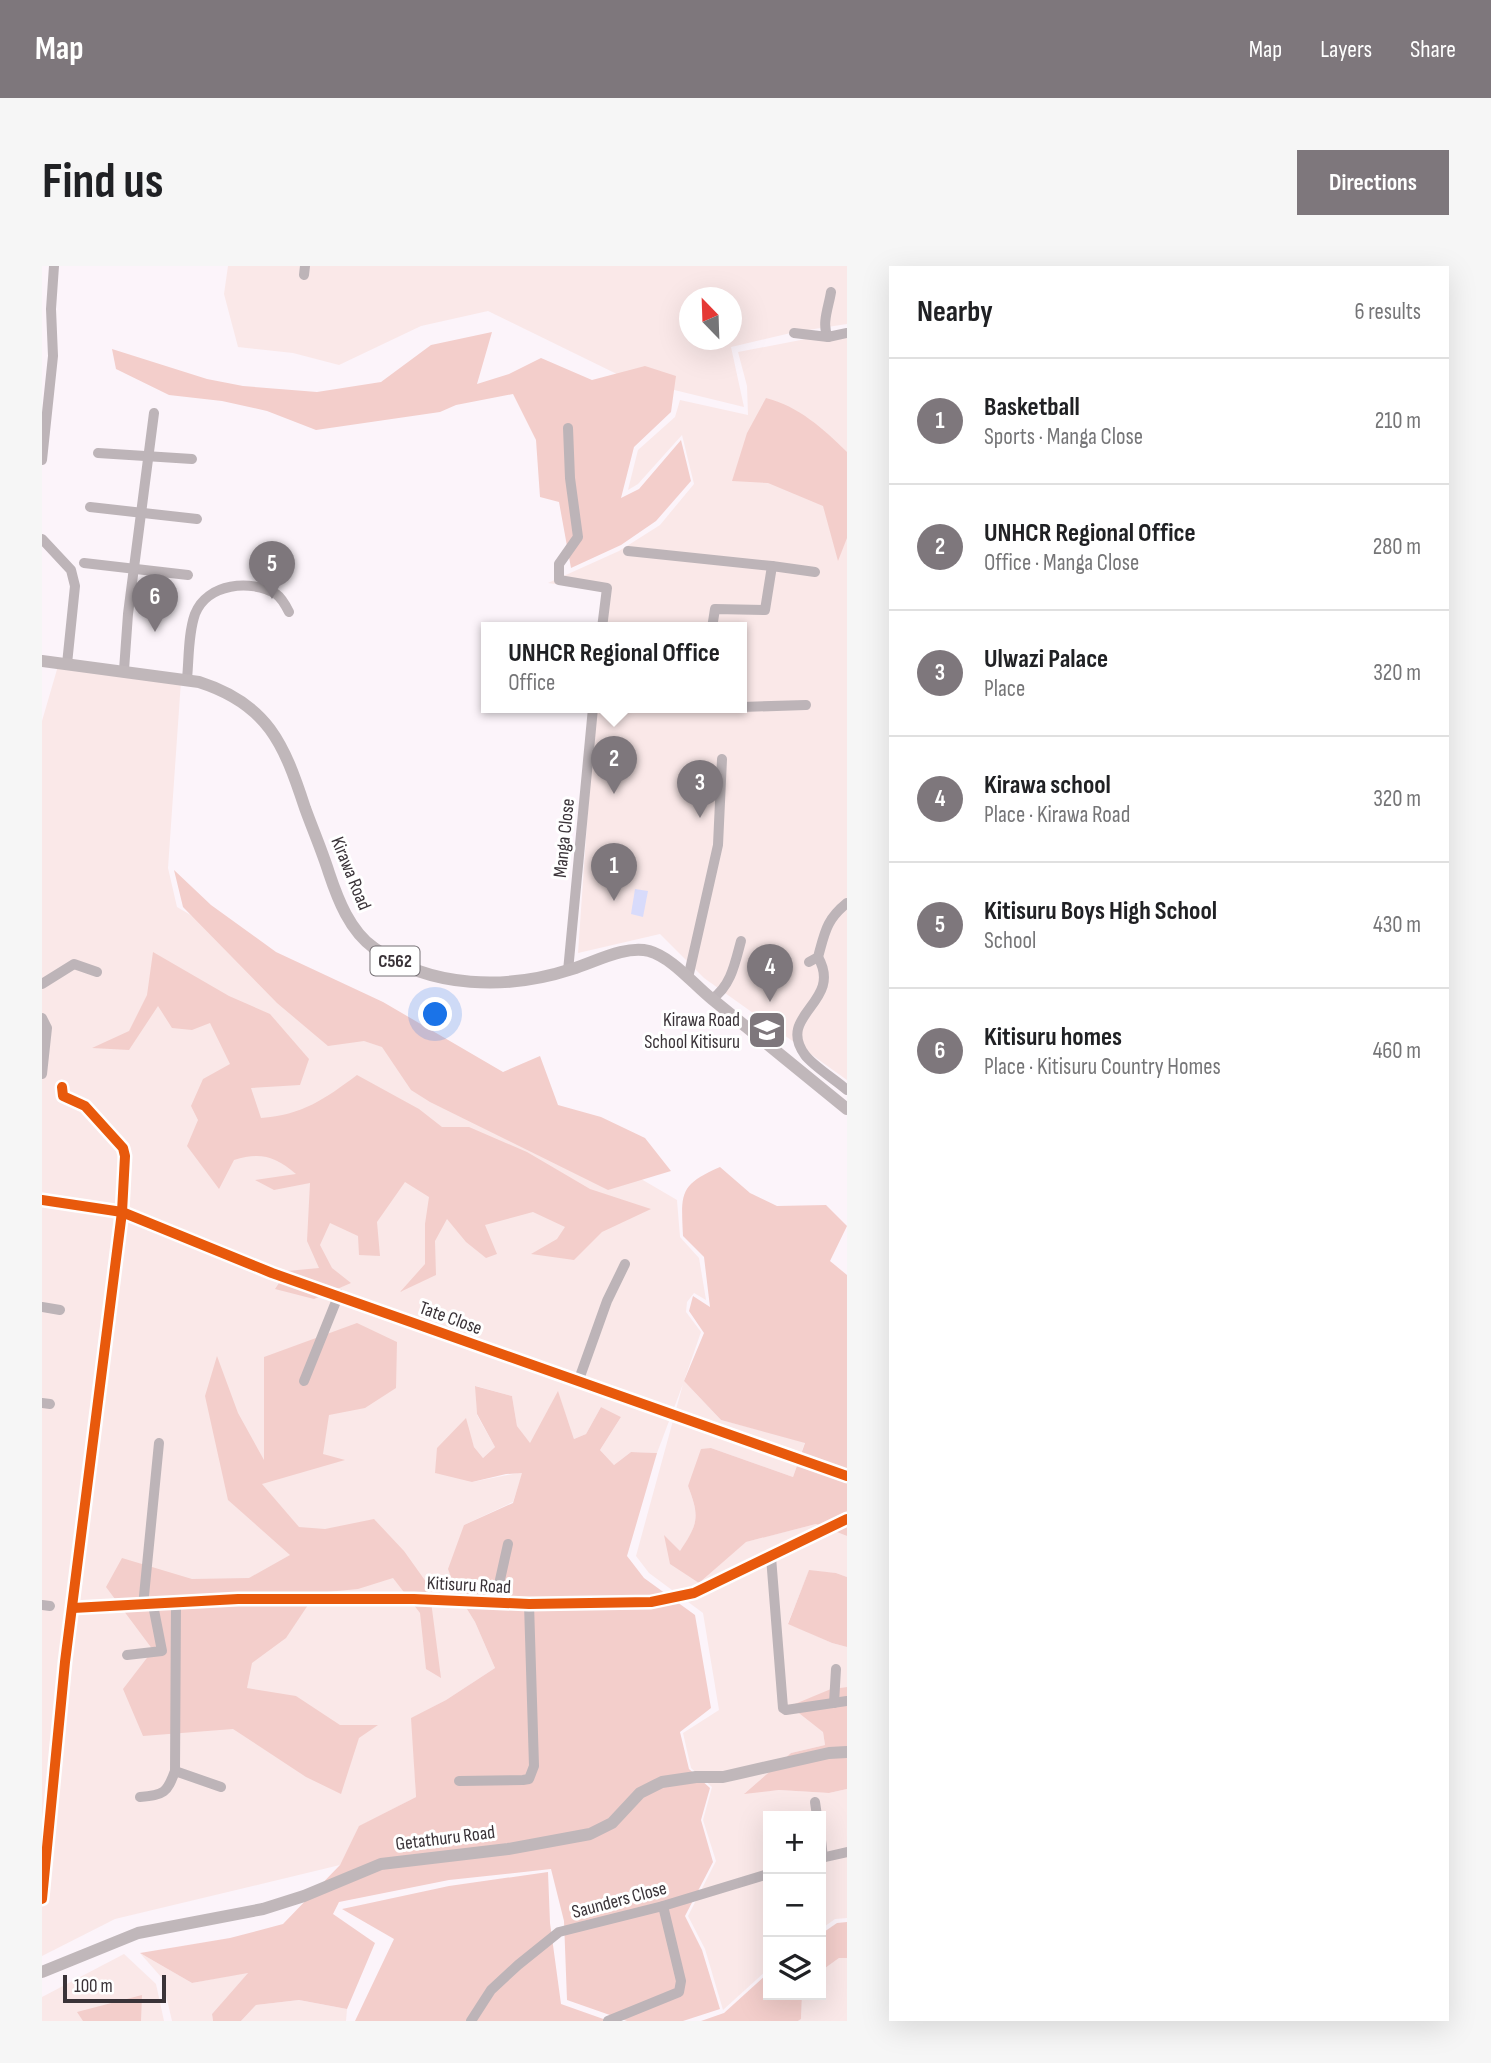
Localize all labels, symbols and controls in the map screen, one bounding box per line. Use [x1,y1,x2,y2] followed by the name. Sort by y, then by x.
[35,29,84,69] text: Map
[1249,35,1282,64] text: Map
[1320,35,1372,64] text: Layers
[1410,35,1456,64] text: Share
[1297,150,1449,215] button: Directions
[42,153,164,212] text: Find us
[679,287,742,350] north arrow
[917,294,993,330] text: Nearby
[1355,298,1421,326] text: 6 results
[984,392,1080,423] text: Basketball
[935,407,945,435] text: 1
[1375,407,1421,435] text: 210 m
[984,423,1143,451] text: Sports · Manga Close
[984,518,1196,549] text: UNHCR Regional Office
[935,533,945,561] text: 2
[1373,533,1421,561] text: 280 m
[249,541,295,599] pin: 5
[984,549,1139,577] text: Office · Manga Close
[132,574,178,632] pin: 6
[481,622,747,713] popup
[508,638,720,669] text: UNHCR Regional Office
[984,644,1108,675] text: Ulwazi Palace
[935,659,945,687] text: 3
[1373,659,1421,687] text: 320 m
[508,669,555,697] text: Office
[984,675,1025,703] text: Place
[591,736,637,794] pin: 2
[677,760,723,818] pin: 3
[984,770,1111,801] text: Kirawa school
[935,785,945,813] text: 4
[1373,785,1421,813] text: 320 m
[549,797,580,879] street label: Manga Close
[984,801,1130,829] text: Place · Kirawa Road
[326,834,376,914] street label: Kirawa Road
[591,843,637,901] pin: 1
[984,896,1217,927] text: Kitisuru Boys High School
[935,911,945,939] text: 5
[1373,911,1421,939] text: 430 m
[984,927,1036,955] text: School
[747,944,793,1002] pin: 4
[370,946,420,976] road number: C562
[418,997,452,1031] your location
[644,1009,740,1054] place label: Kirawa Road School Kitisuru
[746,1009,788,1051] school or university icon: Kirawa Road School Kitisuru
[984,1022,1122,1053] text: Kitisuru homes
[935,1037,945,1065] text: 6
[1373,1037,1421,1065] text: 460 m
[984,1053,1221,1081] text: Place · Kitisuru Country Homes
[416,1296,485,1340] street label: Tate Close
[426,1572,512,1599] street label: Kitisuru Road
[763,1811,826,2000] map controls
[763,1811,826,1874] button: +
[394,1821,496,1856] street label: Getathuru Road
[763,1874,826,1937] button: −
[569,1877,669,1924] street label: Saunders Close
[763,1937,826,2000] button: layers
[63,1972,166,2004] scale bar
[74,1975,113,1998] text: 100 m

